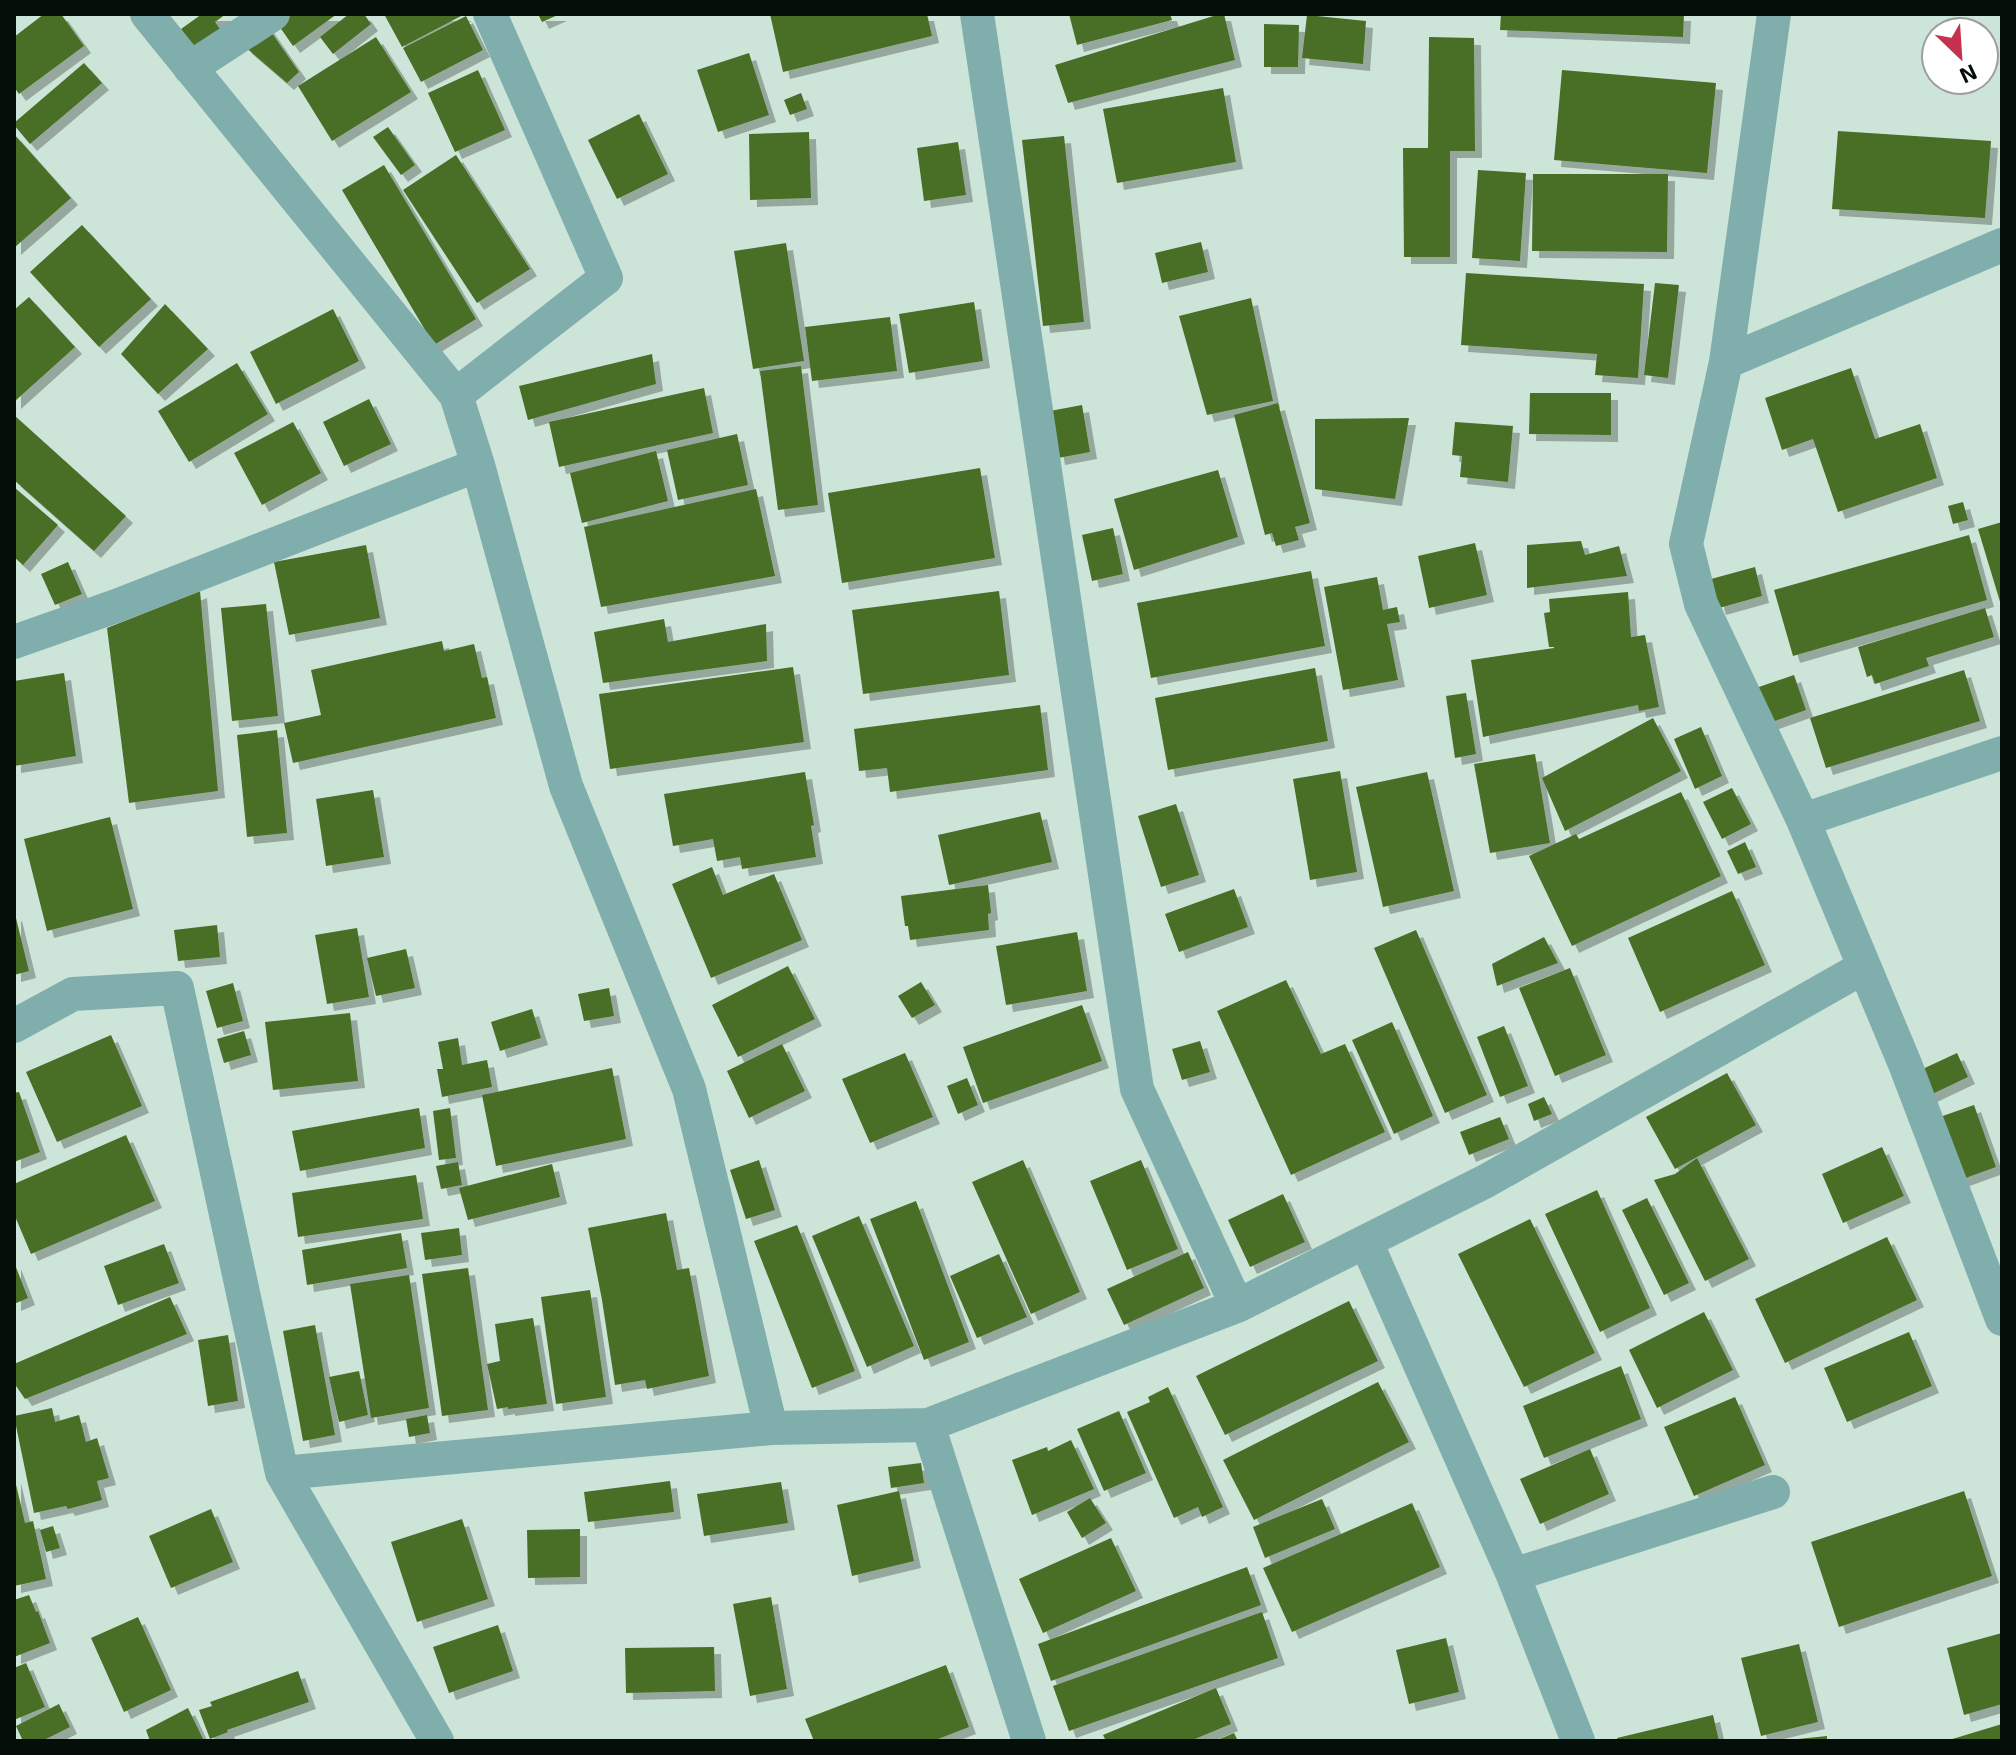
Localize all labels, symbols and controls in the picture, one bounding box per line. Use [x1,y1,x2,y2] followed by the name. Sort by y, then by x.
[1920,16,2000,96] north arrow
[1956,60,1982,90] text: N

